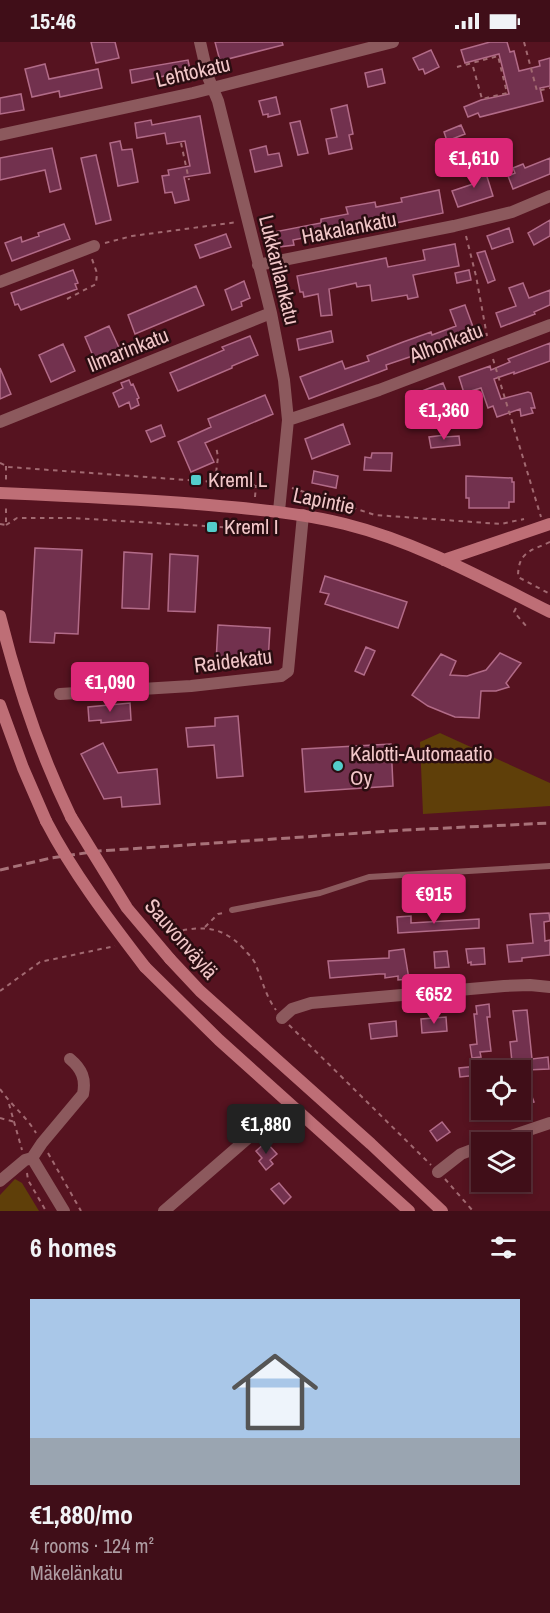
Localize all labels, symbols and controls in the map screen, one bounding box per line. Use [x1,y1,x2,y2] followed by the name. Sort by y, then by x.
[30,6,76,36] text: 15:46
[153,49,233,94] street label: Lehtokatu
[425,138,523,189] pin: €1,610
[449,144,499,171] text: €1,610
[299,204,399,251] street label: Hakalankatu
[252,212,307,328] street label: Lukkarilankatu
[404,315,487,370] street label: Alhonkatu
[83,320,173,379] street label: Ilmarinkatu
[395,390,493,441] pin: €1,360
[419,396,469,423] text: €1,360
[208,465,268,494] place label: Kreml L
[189,473,203,487] marker: Kreml L
[291,480,358,521] street label: Lapintie
[224,512,279,541] place label: Kreml I
[205,520,219,534] marker: Kreml I
[192,641,274,680] street label: Raidekatu
[61,662,159,713] pin: €1,090
[85,668,135,695] text: €1,090
[350,739,493,792] place label: Kalotti-Automaatio Oy
[331,759,345,773] marker: Kalotti-Automaatio Oy
[398,874,470,925] pin: €915
[416,880,452,907] text: €915
[138,892,225,986] street label: Sauvonväylä
[398,974,470,1025] pin: €652
[416,980,452,1007] text: €652
[471,1060,531,1192] map controls
[471,1060,531,1120] button: locate
[217,1104,315,1155] pin: €1,880
[241,1110,291,1137] text: €1,880
[471,1132,531,1192] button: layers
[30,1230,117,1265] text: 6 homes
[487,1231,520,1264] icon: filters
[221,1338,329,1446] icon: home
[30,1497,133,1532] text: €1,880/mo
[30,1532,154,1559] text: 4 rooms · 124 m²
[30,1559,123,1586] text: Mäkelänkatu

